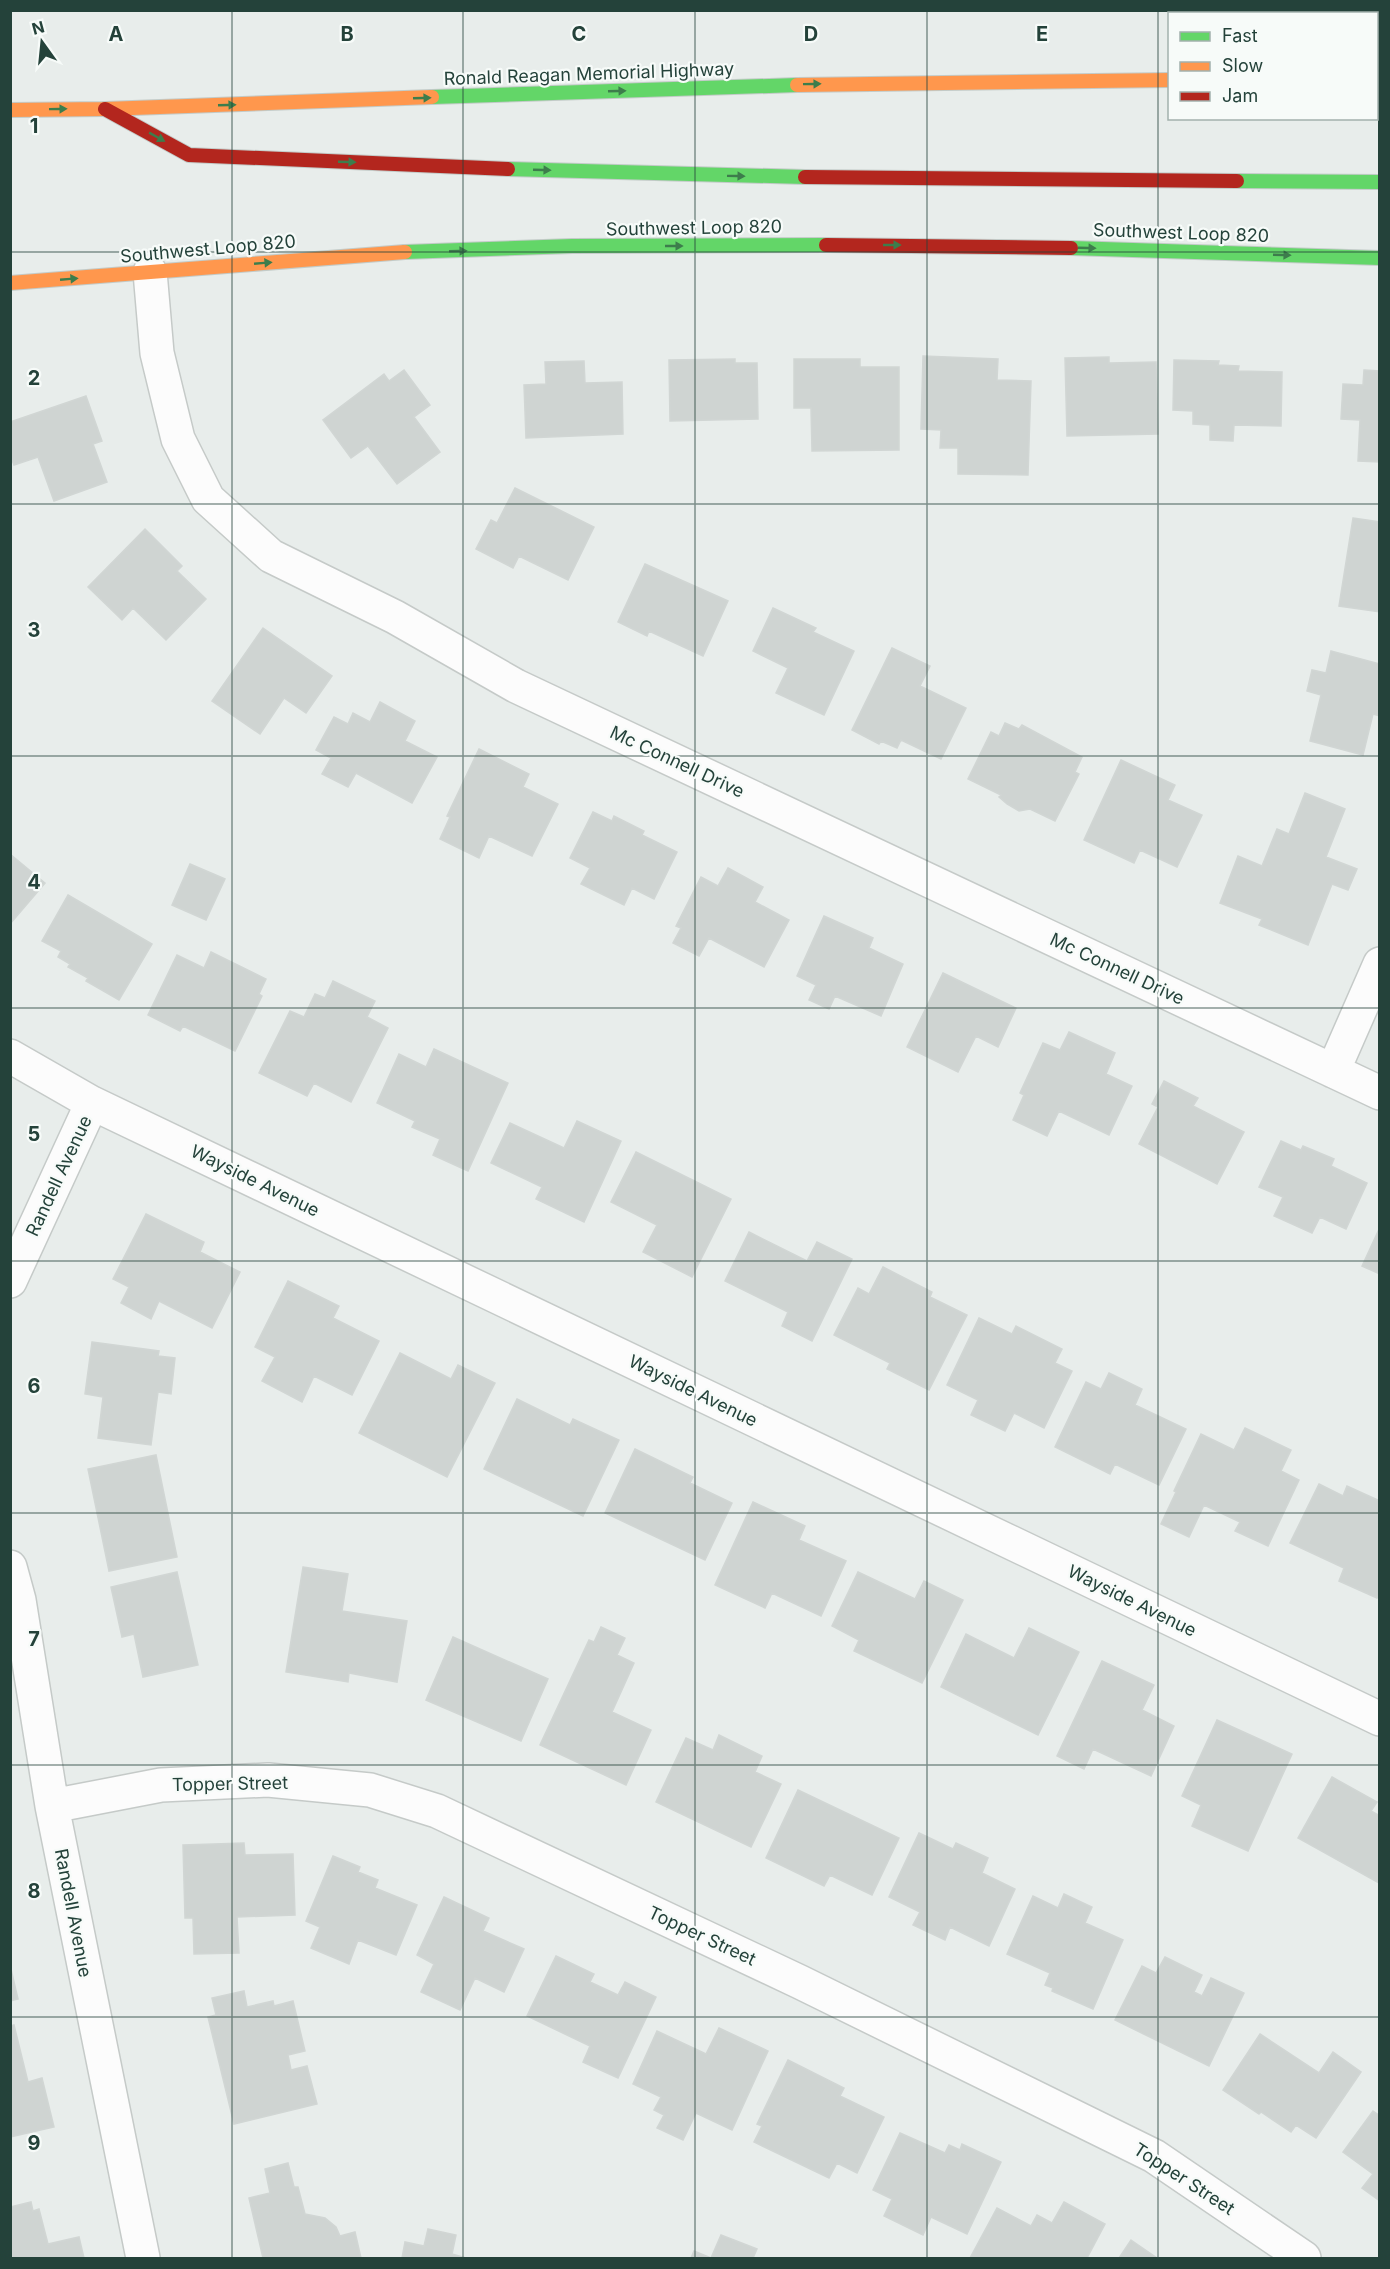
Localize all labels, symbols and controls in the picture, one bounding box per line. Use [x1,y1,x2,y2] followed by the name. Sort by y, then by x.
[12,12,72,72] north arrow
[1168,12,1378,120] legend
[30,16,47,39] text: N
[109,22,124,46] text: A
[340,22,354,46] text: B
[572,22,586,46] text: C
[804,22,818,46] text: D
[1036,22,1048,46] text: E
[1222,25,1258,46] text: Fast
[1222,55,1263,76] text: Slow
[443,58,735,89] street label: Ronald Reagan Memorial Highway
[802,80,821,89] one-way arrow
[1222,85,1258,106] text: Jam
[607,87,626,96] one-way arrow
[412,93,431,103] one-way arrow
[217,100,236,109] one-way arrow
[48,104,67,114] one-way arrow
[30,114,38,138] text: 1
[148,132,165,142] one-way arrow
[337,157,356,167] one-way arrow
[532,166,551,175] one-way arrow
[727,171,746,181] one-way arrow
[606,215,782,240] street label: Southwest Loop 820
[1093,219,1269,246] street label: Southwest Loop 820
[119,230,297,267] street label: Southwest Loop 820
[883,240,902,250] one-way arrow
[664,241,683,251] one-way arrow
[1078,243,1097,253] one-way arrow
[448,246,467,255] one-way arrow
[1272,250,1291,259] one-way arrow
[254,258,273,268] one-way arrow
[59,274,78,283] one-way arrow
[28,366,40,390] text: 2
[28,618,40,642] text: 3
[607,721,748,802] street label: Mc Connell Drive
[27,870,41,894] text: 4
[1047,928,1188,1009] street label: Mc Connell Drive
[21,1112,96,1239] street label: Randell Avenue
[28,1122,40,1146] text: 5
[187,1140,323,1221] street label: Wayside Avenue
[625,1350,761,1431] street label: Wayside Avenue
[28,1374,41,1398] text: 6
[1064,1560,1200,1641] street label: Wayside Avenue
[28,1627,40,1651] text: 7
[172,1772,288,1795] street label: Topper Street
[51,1847,96,1979] street label: Randell Avenue
[27,1879,41,1903] text: 8
[645,1901,759,1970] street label: Topper Street
[28,2131,41,2155] text: 9
[1130,2138,1239,2219] street label: Topper Street

